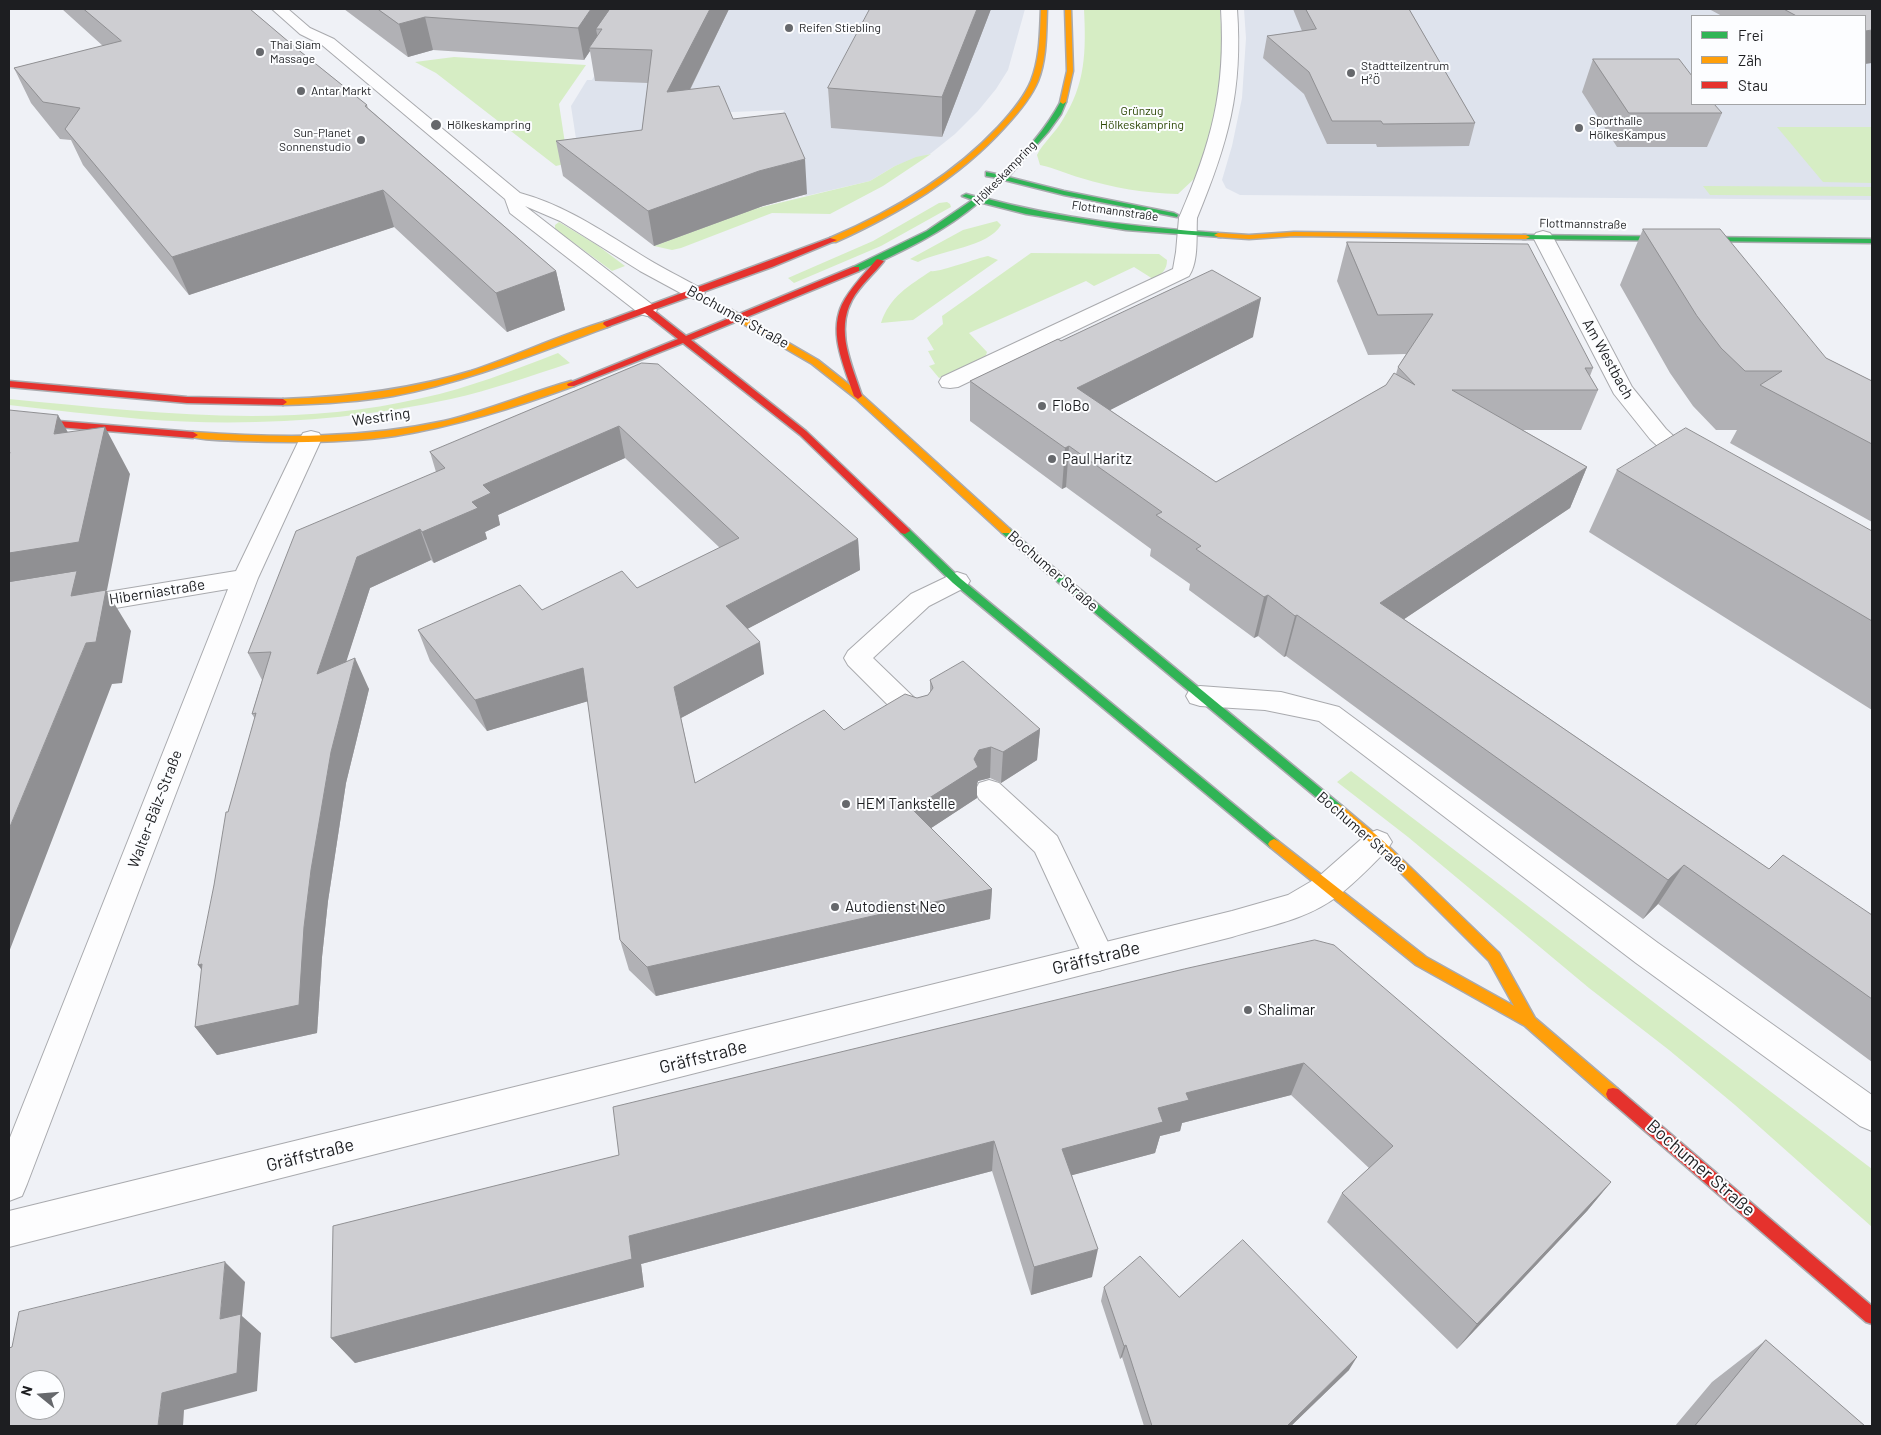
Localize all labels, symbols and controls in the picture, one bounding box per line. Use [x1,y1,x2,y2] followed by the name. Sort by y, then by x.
[1691,15,1866,105] legend
[799,21,881,35] place label: Reifen Stiebling
[783,22,795,34] marker: Reifen Stiebling
[1738,26,1764,44] text: Frei
[270,38,321,66] place label: Thai Siam Massage
[254,46,266,58] marker: Thai Siam Massage
[1738,51,1762,69] text: Zäh
[1361,59,1449,87] place label: Stadtteilzentrum H²Ö
[1345,67,1357,79] marker: Stadtteilzentrum H²Ö
[1738,76,1768,94] text: Stau
[311,84,371,98] place label: Antar Markt
[295,85,307,97] marker: Antar Markt
[1100,104,1184,132] park label: Grünzug Hölkeskampring
[1589,114,1666,142] place label: Sporthalle HölkesKampus
[429,118,443,132] marker: Hölkeskampring
[447,118,531,132] place label: Hölkeskampring
[1573,122,1585,134] marker: Sporthalle HölkesKampus
[279,126,351,154] place label: Sun-Planet Sonnenstudio
[355,134,367,146] marker: Sun-Planet Sonnenstudio
[971,138,1039,208] street label: Hölkeskampring
[1071,198,1159,224] street label: Flottmannstraße
[1539,216,1627,232] street label: Flottmannstraße
[684,282,792,352] street label: Bochumer Straße
[1579,316,1637,402] street label: Am Westbach
[1052,397,1090,415] place label: FloBo
[1036,400,1048,412] marker: FloBo
[351,404,411,430] street label: Westring
[1062,450,1132,468] place label: Paul Haritz
[1046,453,1058,465] marker: Paul Haritz
[1004,527,1102,615] street label: Bochumer Straße
[108,576,206,608] street label: Hiberniastraße
[124,748,186,870] street label: Walter-Bälz-Straße
[1313,788,1411,876] street label: Bochumer Straße
[856,795,955,813] place label: HEM Tankstelle
[840,798,852,810] marker: HEM Tankstelle
[845,898,946,916] place label: Autodienst Neo
[829,901,841,913] marker: Autodienst Neo
[1050,937,1142,979] street label: Gräffstraße
[1258,1001,1315,1019] place label: Shalimar
[1242,1004,1254,1016] marker: Shalimar
[657,1036,749,1078] street label: Gräffstraße
[1642,1115,1760,1221] street label: Bochumer Straße
[264,1134,356,1176] street label: Gräffstraße
[15,1370,65,1420] north arrow
[17,1384,36,1398] text: N

